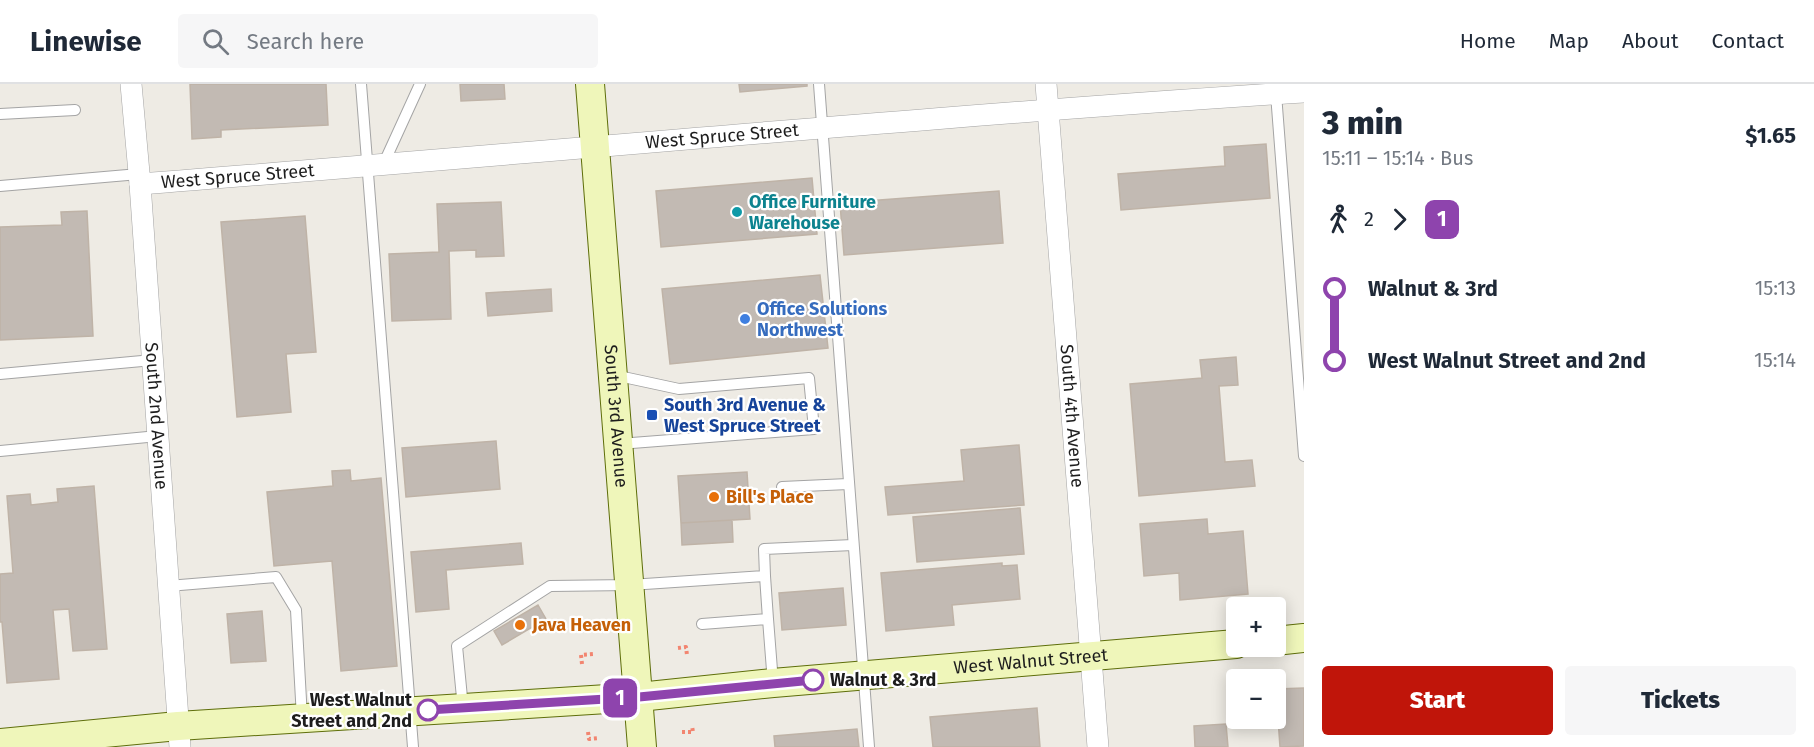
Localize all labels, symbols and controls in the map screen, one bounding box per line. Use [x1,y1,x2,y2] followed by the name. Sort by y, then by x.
[178,14,598,68] search box
[30,25,142,58] text: Linewise
[199,25,232,58] icon: search
[247,28,364,55] text: Search here
[1460,28,1516,54] text: Home
[1549,28,1589,54] text: Map
[1622,28,1679,54] text: About
[1712,28,1784,54] text: Contact
[1322,103,1403,143] text: 3 min
[644,119,800,153] street label: West Spruce Street
[1745,122,1796,149] text: $1.65
[1322,146,1473,170] text: 15:11 – 15:14 · Bus
[160,159,316,193] street label: West Spruce Street
[749,191,876,234] place label: Office Furniture Warehouse
[1322,203,1355,236] icon: walk
[1383,203,1416,236] icon: forward
[730,205,744,219] marker: Office Furniture Warehouse
[1437,206,1447,232] text: 1
[1364,207,1374,231] text: 2
[1368,275,1498,302] text: Walnut & 3rd
[1755,276,1796,300] text: 15:13
[757,298,887,341] place label: Office Solutions Northwest
[738,312,752,326] marker: Office Solutions Northwest
[140,342,173,490] street label: South 2nd Avenue
[1055,343,1089,489] street label: South 4th Avenue
[599,344,633,488] street label: South 3rd Avenue
[1368,347,1646,374] text: West Walnut Street and 2nd
[1754,348,1796,372] text: 15:14
[664,394,826,437] place label: South 3rd Avenue & West Spruce Street
[645,408,659,422] marker: South 3rd Avenue & West Spruce Street
[726,486,814,508] place label: Bill's Place
[707,490,721,504] marker: Bill's Place
[1226,597,1286,729] map controls
[1226,597,1286,657] button: +
[531,614,631,636] place label: Java Heaven
[513,618,527,632] marker: Java Heaven
[953,644,1109,679] street label: West Walnut Street
[1322,666,1553,735] button: Start
[1565,666,1796,735] button: Tickets
[802,669,824,691] marker: Walnut & 3rd
[830,669,936,691] place label: Walnut & 3rd
[1226,669,1286,729] button: −
[600,678,640,718] line badge: 1
[615,685,625,711] text: 1
[291,689,413,732] place label: West Walnut Street and 2nd
[417,699,439,721] marker: West Walnut Street and 2nd

